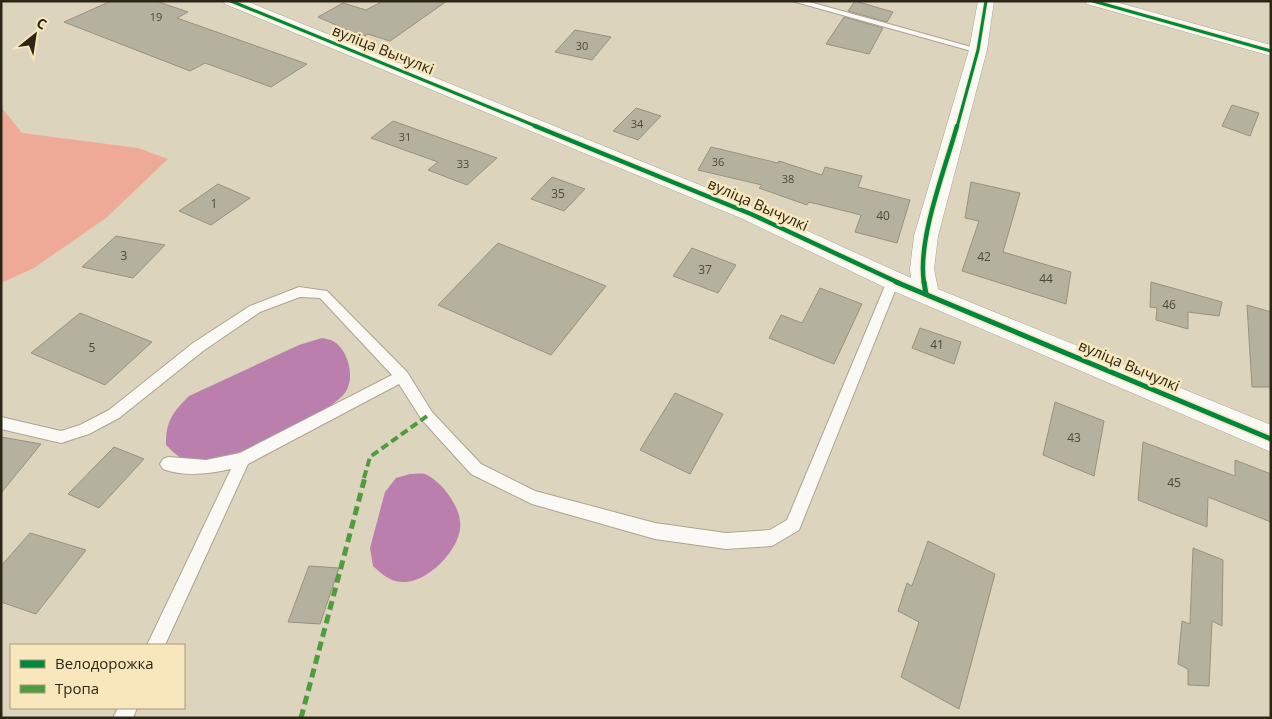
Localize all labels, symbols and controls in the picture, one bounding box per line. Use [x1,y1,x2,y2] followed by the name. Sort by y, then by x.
[150,9,162,24] house number: 19
[10,10,60,60] north arrow
[33,13,50,34] text: С
[330,20,437,79] street label: вуліца Вычулкі
[576,38,588,53] house number: 30
[631,116,644,131] house number: 34
[399,129,411,144] house number: 31
[712,154,724,169] house number: 36
[457,156,469,171] house number: 33
[782,171,794,186] house number: 38
[705,173,812,235] street label: вуліца Вычулкі
[551,185,565,202] house number: 35
[211,195,217,212] house number: 1
[876,207,890,224] house number: 40
[121,247,128,264] house number: 3
[977,248,991,265] house number: 42
[698,261,712,278] house number: 37
[1039,270,1053,287] house number: 44
[1162,296,1176,313] house number: 46
[1076,335,1183,395] street label: вуліца Вычулкі
[930,336,944,353] house number: 41
[89,339,96,356] house number: 5
[1067,429,1081,446] house number: 43
[1167,474,1181,491] house number: 45
[10,644,185,709] legend
[55,653,154,673] text: Велодорожка
[55,678,99,698] text: Тропа

